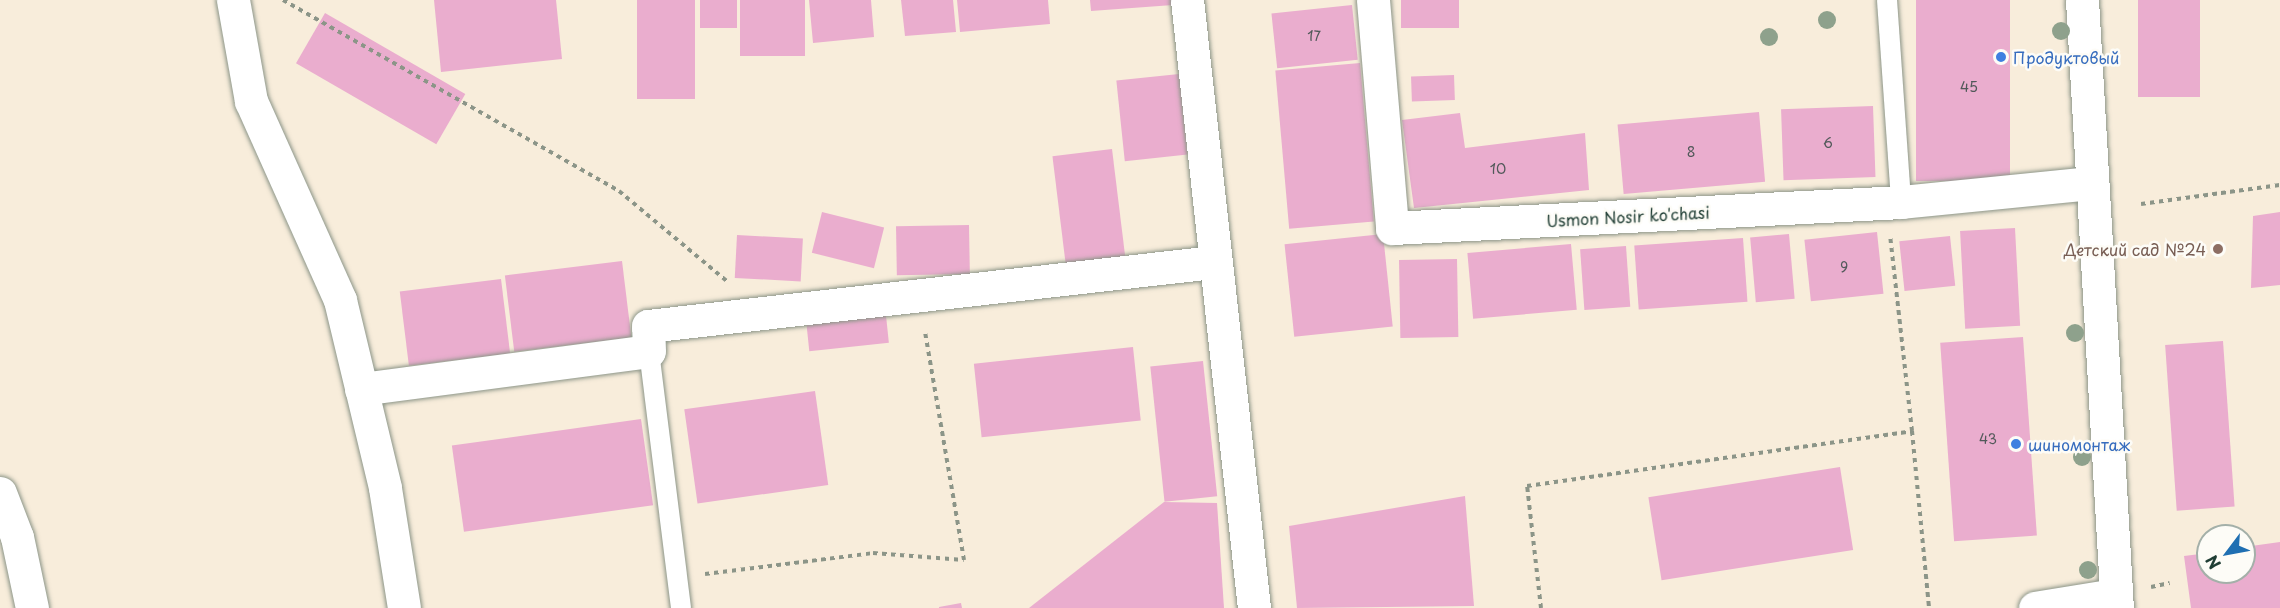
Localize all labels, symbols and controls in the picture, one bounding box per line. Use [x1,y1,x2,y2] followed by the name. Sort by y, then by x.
[1307,28,1321,44] house number: 17
[2013,47,2119,67] place label: Продуктовый
[1994,50,2008,64] marker: Продуктовый
[1960,79,1978,95] house number: 45
[1823,135,1833,151] house number: 6
[1687,144,1695,160] house number: 8
[1490,161,1506,177] house number: 10
[1546,202,1710,230] street label: Usmon Nosir ko'chasi
[2063,239,2206,259] place label: Детский сад №24
[2211,242,2225,256] marker: Детский сад №24
[1840,259,1848,275] house number: 9
[1979,431,1997,447] house number: 43
[2028,434,2130,454] place label: шиномонтаж
[2009,437,2023,451] marker: шиномонтаж
[2196,524,2256,584] north arrow
[2199,551,2226,574] text: N

